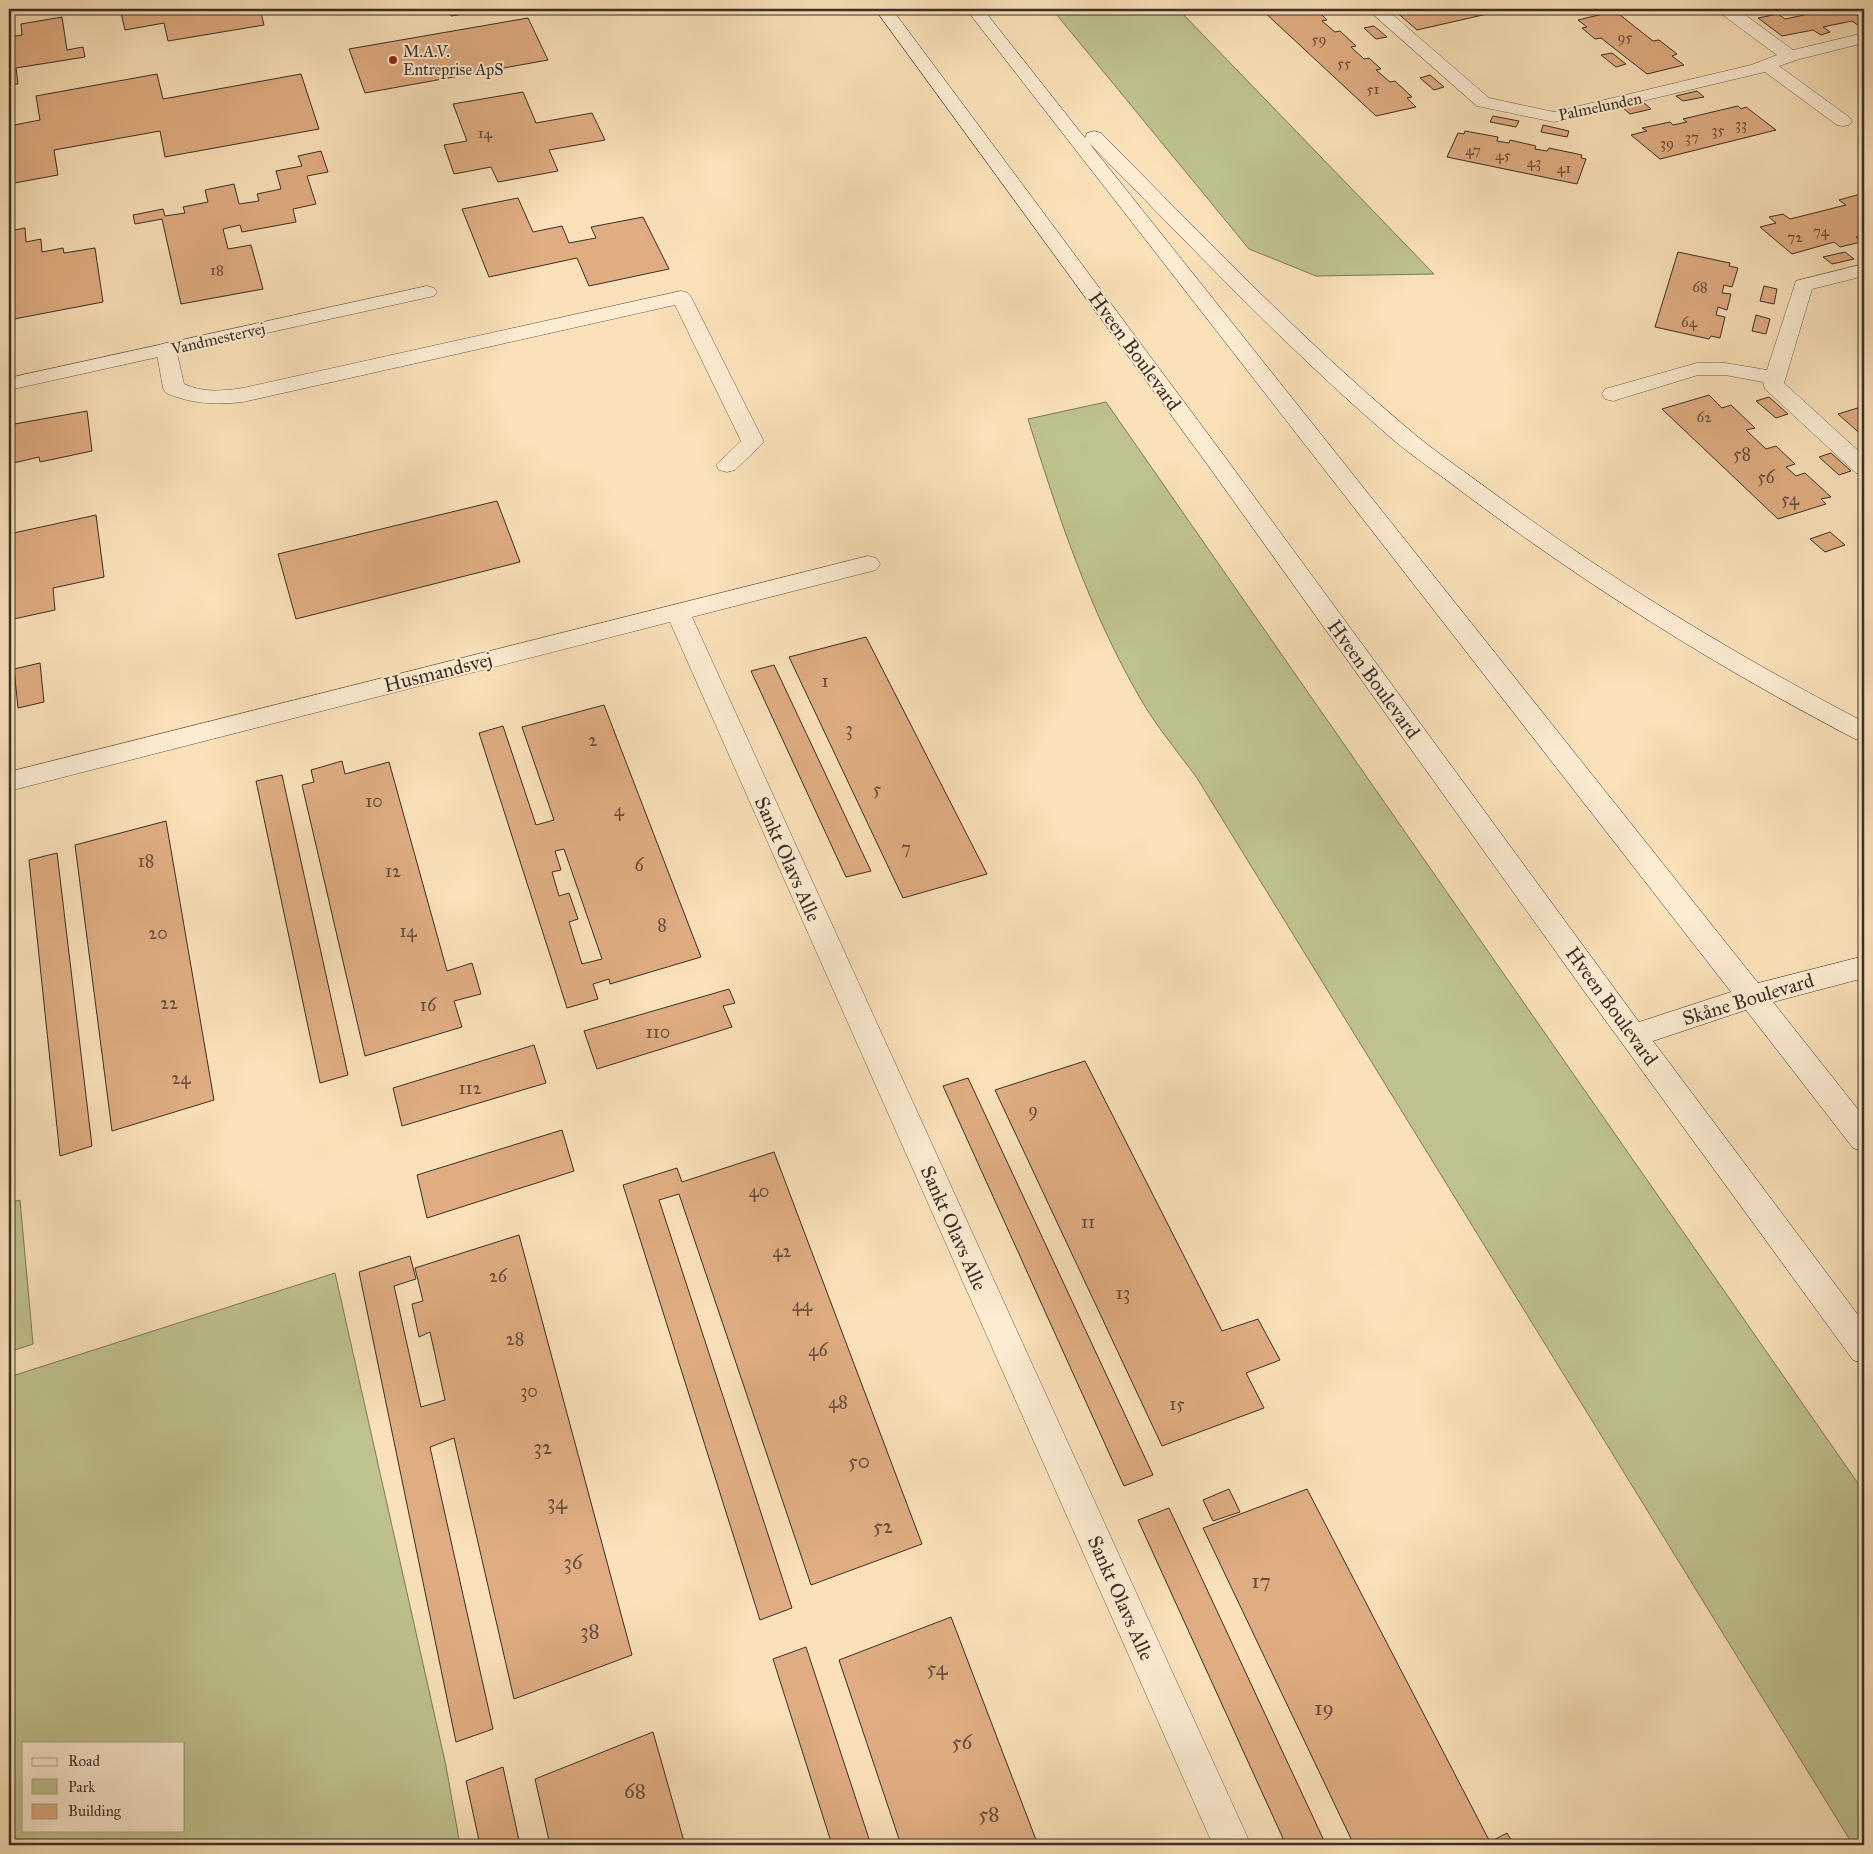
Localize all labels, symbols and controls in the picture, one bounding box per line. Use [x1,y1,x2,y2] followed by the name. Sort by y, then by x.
[1617,28,1633,46] house number: 95
[1311,30,1327,48] house number: 59
[403,42,504,79] place label: M.A.V. Entreprise ApS
[387,54,399,66] marker: M.A.V. Entreprise ApS
[1337,54,1351,72] house number: 55
[1367,80,1380,98] house number: 51
[1557,88,1644,125] street label: Palmelunden
[1735,115,1747,133] house number: 33
[1712,121,1725,139] house number: 35
[478,124,493,142] house number: 14
[1685,128,1699,146] house number: 37
[1660,134,1674,152] house number: 39
[1465,141,1481,159] house number: 47
[1495,146,1511,164] house number: 45
[1527,153,1541,171] house number: 43
[1557,159,1571,177] house number: 41
[1813,222,1830,240] house number: 74
[1787,228,1803,246] house number: 72
[210,261,224,279] house number: 18
[1692,278,1708,296] house number: 68
[1084,287,1186,415] street label: Hveen Boulevard
[1681,313,1698,331] house number: 64
[168,318,267,359] street label: Vandmestervej
[1696,408,1712,426] house number: 62
[1733,443,1751,465] house number: 58
[1757,466,1776,488] house number: 56
[1781,488,1800,510] house number: 54
[1323,615,1425,743] street label: Hveen Boulevard
[381,647,495,697] street label: Husmandsvej
[821,670,829,692] house number: 1
[845,718,853,740] house number: 3
[589,729,598,751] house number: 2
[873,778,882,800] house number: 5
[365,790,383,812] house number: 10
[750,793,826,925] street label: Sankt Olavs Alle
[614,799,625,821] house number: 4
[901,837,911,859] house number: 7
[138,850,154,872] house number: 18
[634,854,644,876] house number: 6
[385,860,401,882] house number: 12
[657,914,667,936] house number: 8
[399,920,418,942] house number: 14
[148,922,168,944] house number: 20
[1561,942,1663,1070] street label: Hveen Boulevard
[1680,968,1816,1030] street label: Skåne Boulevard
[160,992,178,1014] house number: 22
[420,994,437,1016] house number: 16
[646,1021,670,1043] house number: 110
[172,1067,191,1089] house number: 24
[458,1077,482,1099] house number: 112
[1028,1099,1038,1121] house number: 9
[916,1162,992,1294] street label: Sankt Olavs Alle
[749,1180,769,1202] house number: 40
[1081,1211,1095,1233] house number: 11
[773,1240,792,1262] house number: 42
[489,1265,508,1287] house number: 26
[1116,1282,1130,1304] house number: 13
[792,1294,813,1316] house number: 44
[506,1328,524,1350] house number: 28
[808,1339,828,1361] house number: 46
[520,1380,538,1402] house number: 30
[828,1391,848,1413] house number: 48
[1169,1393,1185,1415] house number: 15
[534,1434,553,1460] house number: 32
[848,1448,870,1474] house number: 50
[547,1489,568,1515] house number: 34
[873,1513,894,1539] house number: 52
[1083,1532,1159,1664] street label: Sankt Olavs Alle
[563,1549,584,1575] house number: 36
[1251,1568,1271,1594] house number: 17
[580,1618,600,1644] house number: 38
[927,1655,949,1681] house number: 54
[1314,1695,1334,1721] house number: 19
[952,1729,973,1755] house number: 56
[22,1742,185,1832] legend
[68,1752,100,1770] text: Road
[68,1778,95,1796] text: Park
[624,1778,646,1804] house number: 68
[979,1801,999,1827] house number: 58
[68,1802,122,1820] text: Building

